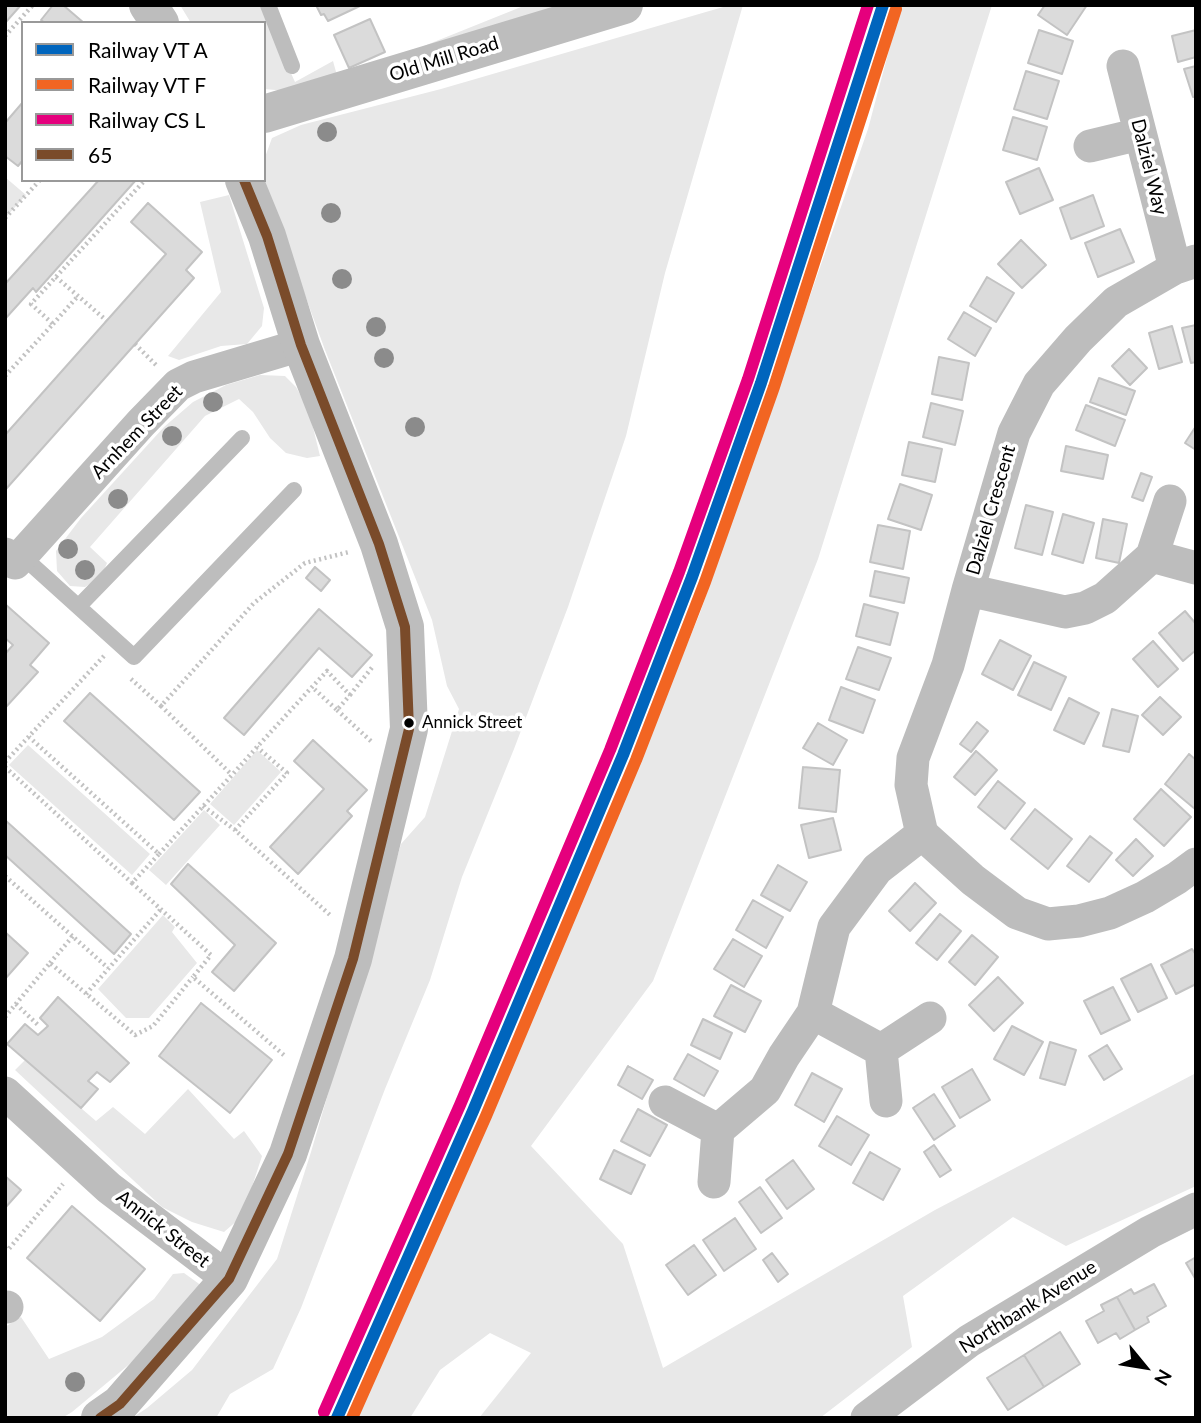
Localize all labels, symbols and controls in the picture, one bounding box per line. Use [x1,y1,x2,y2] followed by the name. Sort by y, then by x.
[21,21,266,182] legend
[387,32,501,86] street label: Old Mill Road
[88,37,208,62] text: Railway VT A
[88,72,206,97] text: Railway VT F
[88,107,205,132] text: Railway CS L
[1126,117,1172,217] street label: Dalziel Way
[88,142,112,167] text: 65
[87,380,187,484] street label: Arnhem Street
[962,442,1020,578] street label: Dalziel Crescent
[422,713,522,733] place label: Annick Street
[402,716,416,730] marker: Annick Street
[112,1185,214,1273] street label: Annick Street
[955,1256,1101,1358] street label: Northbank Avenue
[1110,1332,1180,1402] north arrow
[1150,1366,1177,1390] text: N

